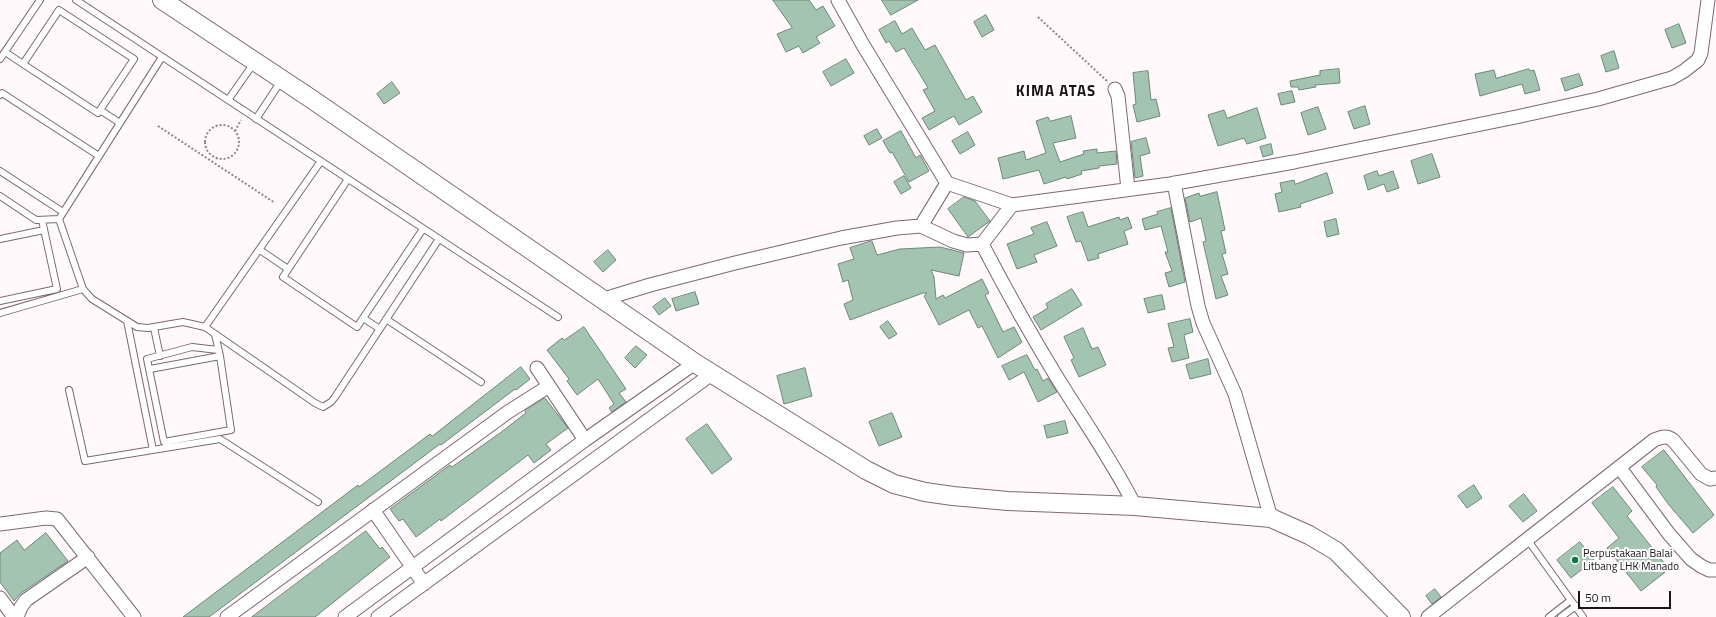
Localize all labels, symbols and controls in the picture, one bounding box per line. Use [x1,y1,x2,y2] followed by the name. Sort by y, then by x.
[1016,83,1096,101] district label: KIMA ATAS
[1583,547,1679,573] place label: Perpustakaan Balai Litbang LHK Manado
[1570,555,1580,565] marker: Perpustakaan Balai Litbang LHK Manado
[1580,583,1673,609] scale bar
[1585,588,1611,607] text: 50 m

